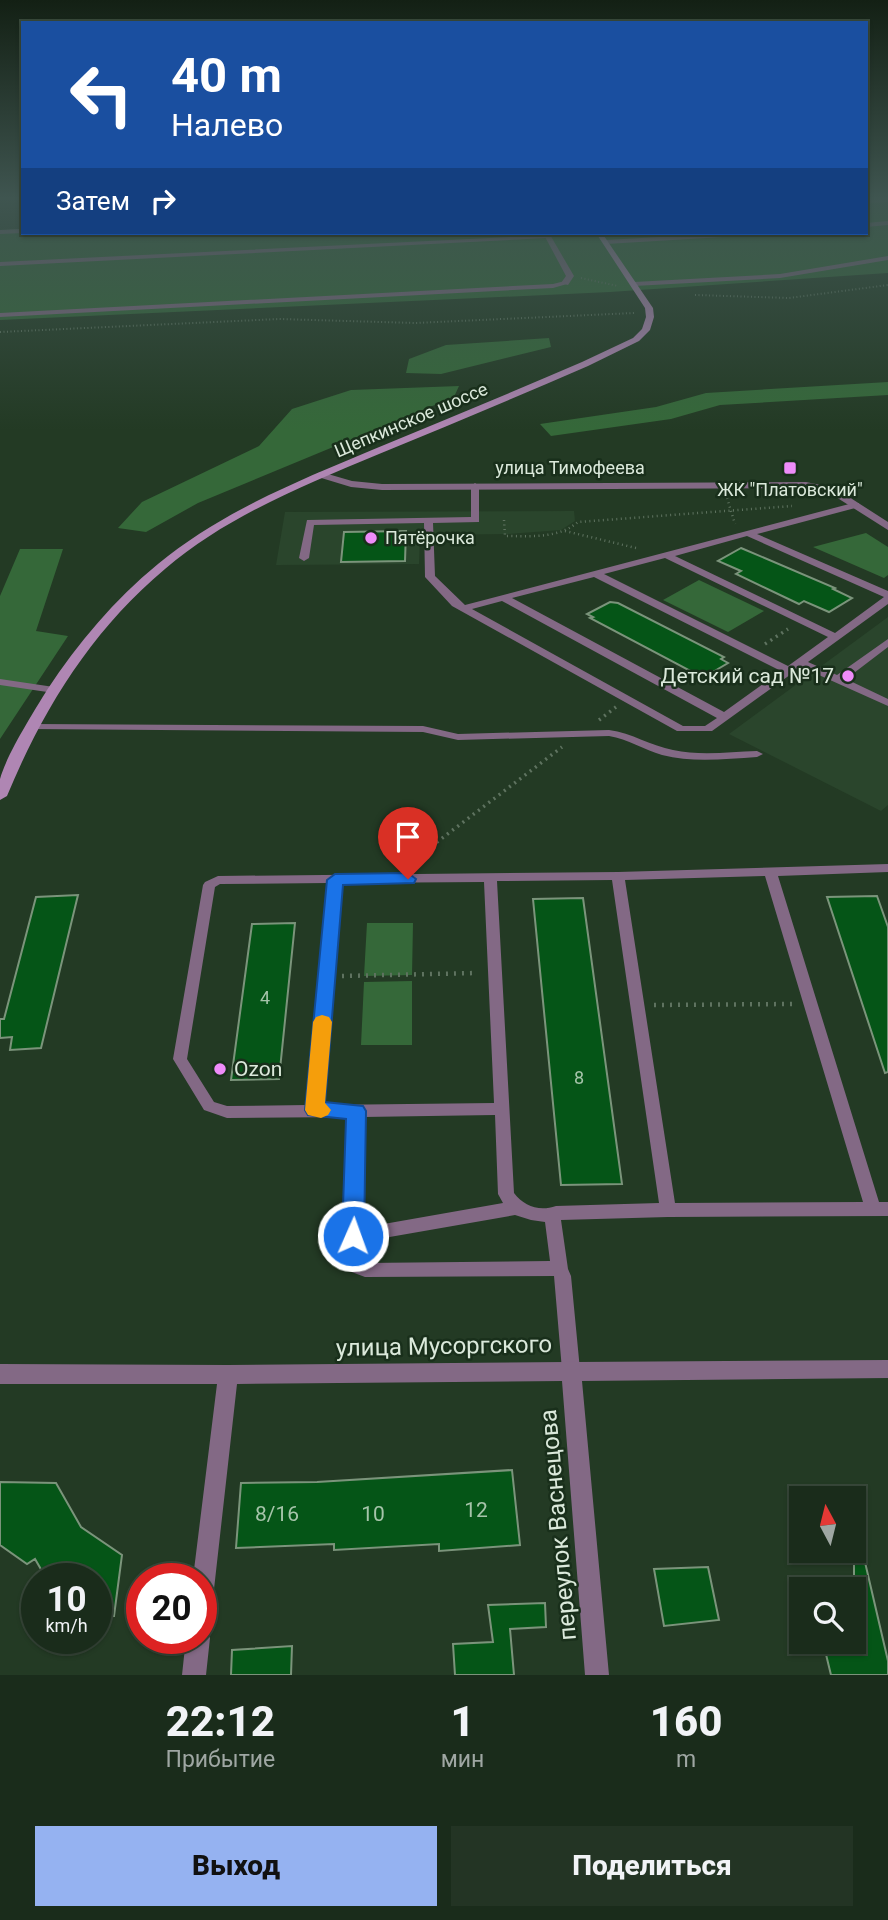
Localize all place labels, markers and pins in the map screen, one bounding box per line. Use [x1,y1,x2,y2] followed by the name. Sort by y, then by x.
[782,460,798,476] marker: ЖК "Платовский"
[717,479,863,500] place label: ЖК "Платовский"
[385,527,475,548] place label: Пятёрочка
[363,530,379,546] marker: Пятёрочка
[661,664,834,688] place label: Детский сад №17
[840,668,856,684] marker: Детский сад №17
[378,807,438,879] pin
[234,1057,282,1081] place label: Ozon
[212,1061,228,1077] marker: Ozon

